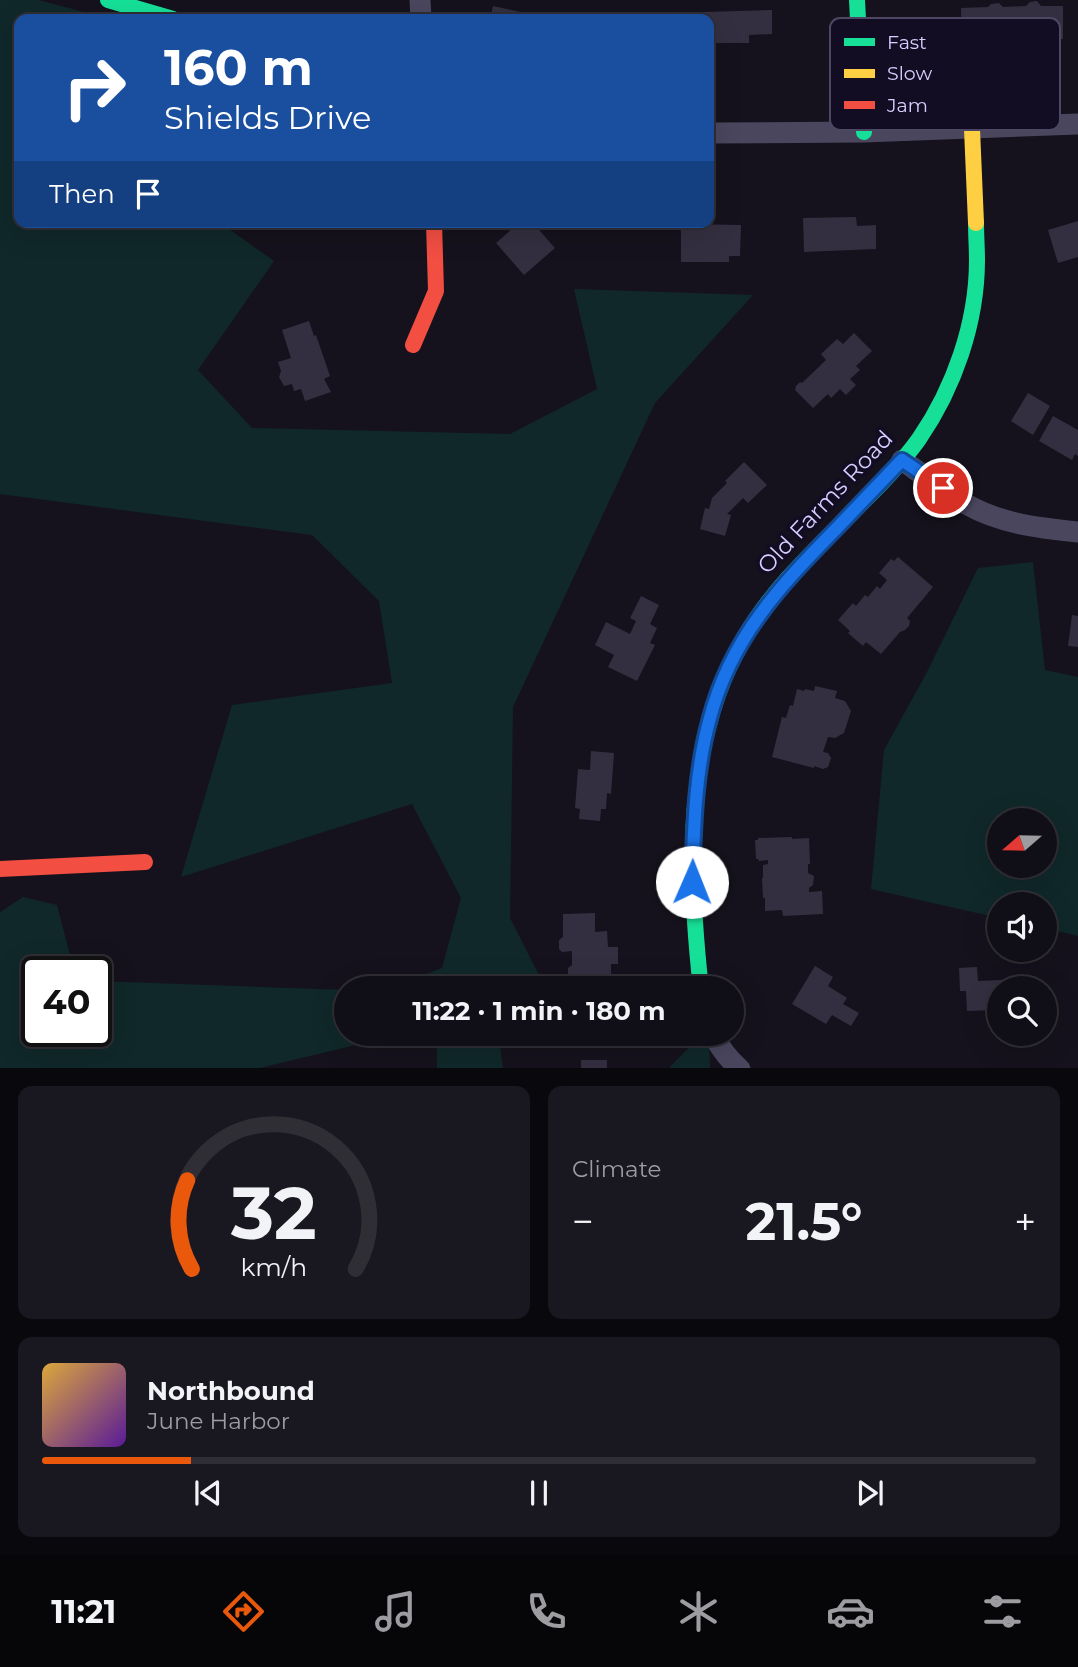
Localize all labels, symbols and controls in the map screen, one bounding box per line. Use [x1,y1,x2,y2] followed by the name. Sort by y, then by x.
[830,18,1060,130] legend
[887,31,927,54] text: Fast
[164,38,313,97] text: 160 m
[49,42,140,133] icon: right
[887,62,932,85] text: Slow
[886,94,928,117] text: Jam
[164,98,371,137] text: Shields Drive
[129,175,167,213] icon: arrive
[49,178,115,210] text: Then
[751,425,899,579] street label: Old Farms Road
[913,458,973,518] pin
[924,469,962,507] icon: arrive
[987,808,1057,878] north arrow
[987,808,1057,1046] map controls
[655,845,729,919] position arrow
[987,892,1057,962] button: sound
[21,956,112,1047] speed limit sign: 40
[987,976,1057,1046] button: search
[412,995,666,1027] text: 11:22 · 1 min · 180 m
[572,1155,661,1183] text: Climate
[230,1169,317,1257] text: 32
[745,1190,863,1253] text: 21.5°
[572,1198,594,1245] text: −
[1014,1198,1036,1245] text: +
[241,1251,307,1281] text: km/h
[147,1375,315,1407] text: Northbound
[147,1407,290,1435] text: June Harbor
[189,1474,227,1512] icon: previous
[520,1474,558,1512] icon: pause
[851,1474,889,1512] icon: next
[219,1587,268,1636] icon: directions
[371,1587,420,1636] icon: music
[522,1587,571,1636] icon: phone
[674,1587,723,1636] icon: climate
[826,1587,875,1636] icon: car
[978,1587,1027,1636] icon: filters
[51,1592,116,1631] text: 11:21

